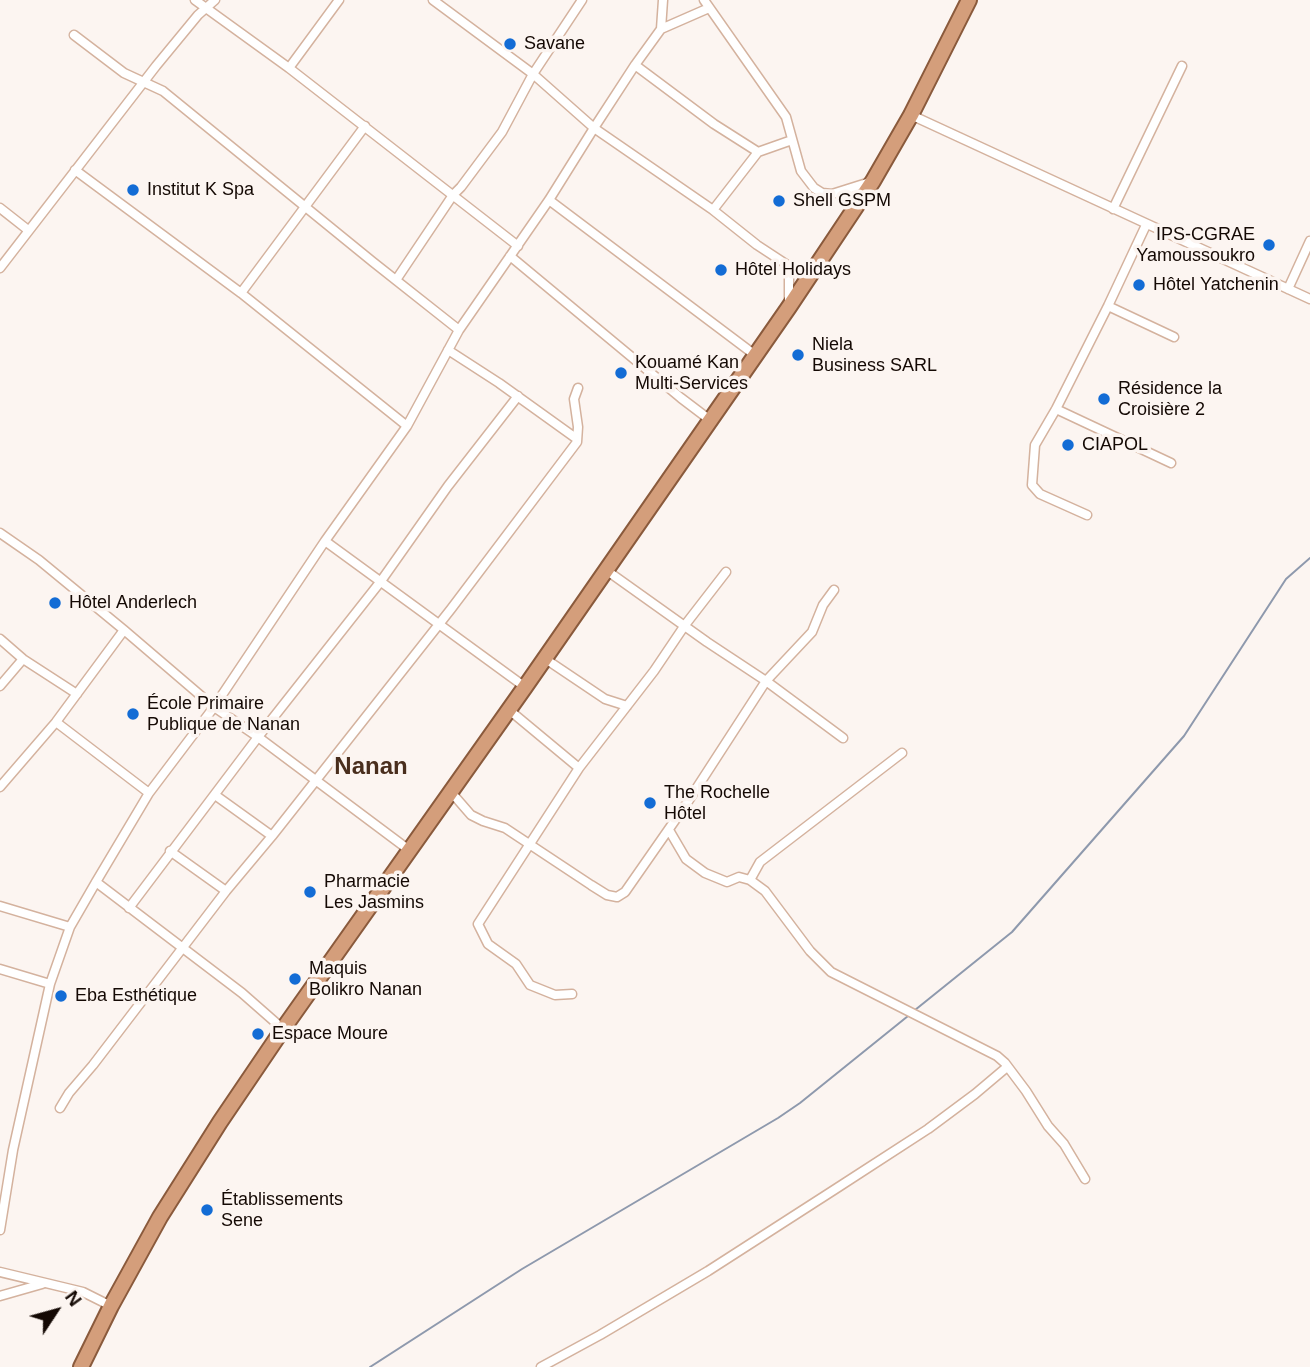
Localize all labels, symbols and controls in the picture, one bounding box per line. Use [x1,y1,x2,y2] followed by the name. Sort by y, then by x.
[524,33,585,55] place label: Savane
[502,36,518,52] marker: Savane
[147,179,254,201] place label: Institut K Spa
[125,182,141,198] marker: Institut K Spa
[793,190,891,212] place label: Shell GSPM
[771,193,787,209] marker: Shell GSPM
[1136,224,1255,266] place label: IPS-CGRAE Yamoussoukro
[1261,237,1277,253] marker: IPS-CGRAE Yamoussoukro
[735,259,851,281] place label: Hôtel Holidays
[713,262,729,278] marker: Hôtel Holidays
[1153,274,1279,296] place label: Hôtel Yatchenin
[1131,277,1147,293] marker: Hôtel Yatchenin
[812,334,937,376] place label: Niela Business SARL
[790,347,806,363] marker: Niela Business SARL
[635,352,748,394] place label: Kouamé Kan Multi-Services
[613,365,629,381] marker: Kouamé Kan Multi-Services
[1118,378,1222,420] place label: Résidence la Croisière 2
[1096,391,1112,407] marker: Résidence la Croisière 2
[1082,434,1148,456] place label: CIAPOL
[1060,437,1076,453] marker: CIAPOL
[69,592,197,614] place label: Hôtel Anderlech
[47,595,63,611] marker: Hôtel Anderlech
[147,693,300,736] place label: École Primaire Publique de Nanan
[125,706,141,722] marker: École Primaire Publique de Nanan
[334,753,408,781] district label: Nanan
[664,782,770,824] place label: The Rochelle Hôtel
[642,795,658,811] marker: The Rochelle Hôtel
[324,871,424,914] place label: Pharmacie Les Jasmins
[302,884,318,900] marker: Pharmacie Les Jasmins
[309,958,422,1000] place label: Maquis Bolikro Nanan
[287,971,303,987] marker: Maquis Bolikro Nanan
[75,985,197,1007] place label: Eba Esthétique
[53,988,69,1004] marker: Eba Esthétique
[272,1023,388,1045] place label: Espace Moure
[250,1026,266,1042] marker: Espace Moure
[221,1189,343,1232] place label: Établissements Sene
[199,1202,215,1218] marker: Établissements Sene
[21,1276,91,1346] north arrow
[61,1287,86,1310] text: N

